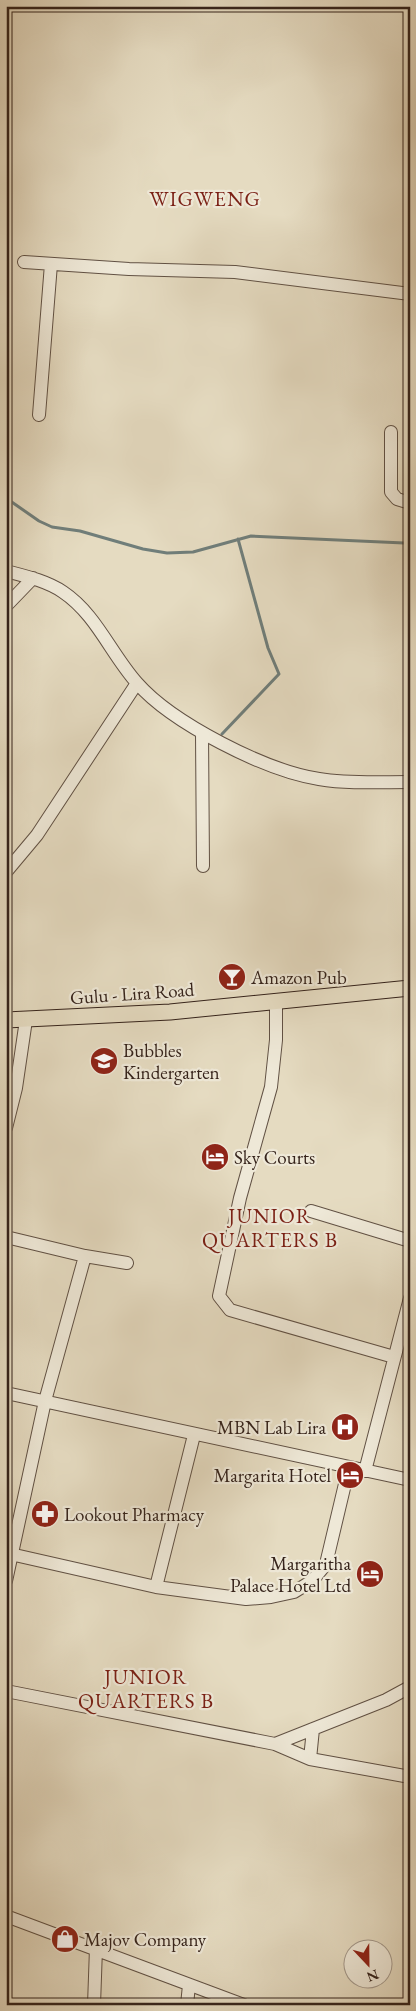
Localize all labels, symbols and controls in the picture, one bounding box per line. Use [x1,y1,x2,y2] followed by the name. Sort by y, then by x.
[149,185,261,212] district label: WIGWENG
[217,962,247,992] bar icon: Amazon Pub
[250,965,347,990] place label: Amazon Pub
[69,977,195,1010] street label: Gulu - Lira Road
[123,1038,220,1085] place label: Bubbles Kindergarten
[89,1046,119,1076] school or university icon: Bubbles Kindergarten
[200,1142,230,1172] hotel icon: Sky Courts
[234,1145,315,1170] place label: Sky Courts
[202,1202,338,1254] district label: JUNIOR QUARTERS B
[330,1412,360,1442] hospital icon: MBN Lab Lira
[217,1415,326,1440] place label: MBN Lab Lira
[335,1460,365,1490] hotel icon: Margarita Hotel
[213,1463,331,1488] place label: Margarita Hotel
[30,1499,60,1529] pharmacy icon: Lookout Pharmacy
[64,1502,205,1527] place label: Lookout Pharmacy
[230,1551,351,1598] place label: Margaritha Palace Hotel Ltd
[355,1559,385,1589] hotel icon: Margaritha Palace Hotel Ltd
[78,1663,214,1715] district label: JUNIOR QUARTERS B
[50,1924,80,1954] shop icon: Majov Company
[84,1927,207,1952] place label: Majov Company
[344,1938,394,1988] north arrow
[364,1966,381,1987] text: N

